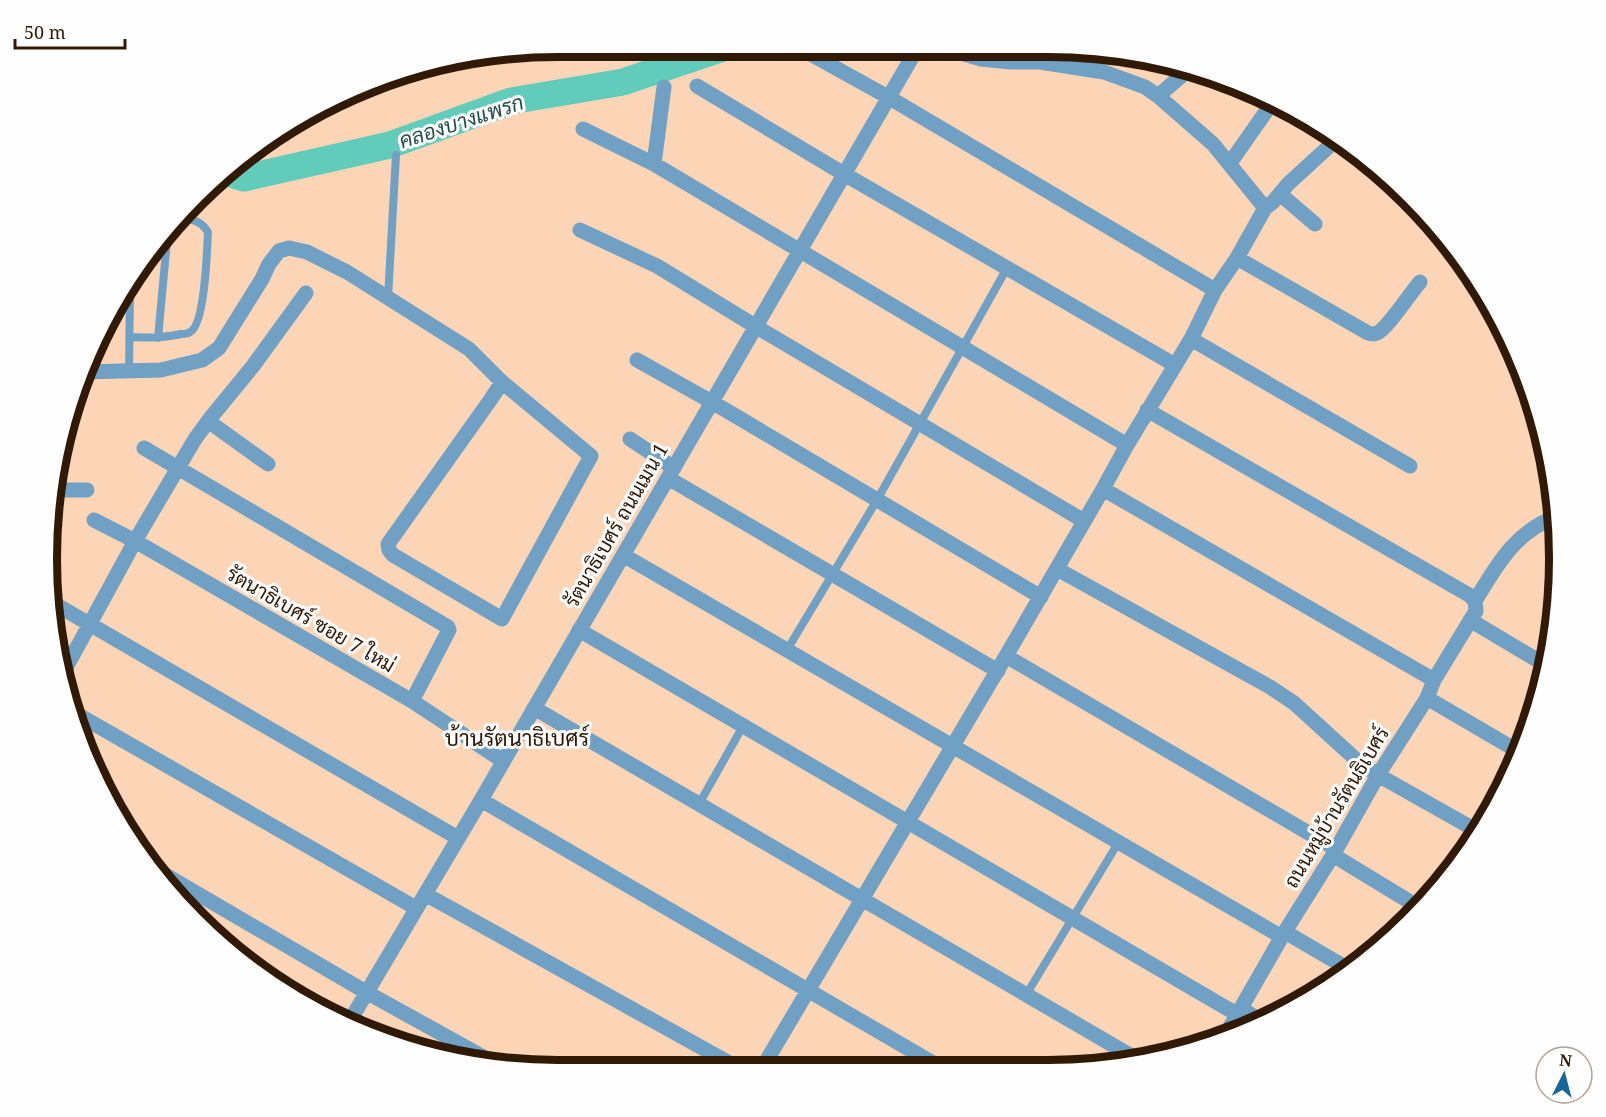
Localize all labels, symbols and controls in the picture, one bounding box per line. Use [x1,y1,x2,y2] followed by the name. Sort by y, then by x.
[15,12,124,50] scale bar
[24,20,66,44] text: 50 m
[395,88,527,154] water label: คลองบางแพรก
[558,438,674,612] street label: รัตนาธิเบศร์ ถนนเมน 1
[222,560,400,678] street label: รัตนาธิเบศร์ ซอย 7 ใหม่
[1277,721,1397,894] street label: ถนนหมู่บ้านรัตนธิเบศร์
[445,722,589,752] district label: บ้านรัตนาธิเบศร์
[1534,1045,1594,1105] north arrow
[1558,1048,1573,1072] text: N

